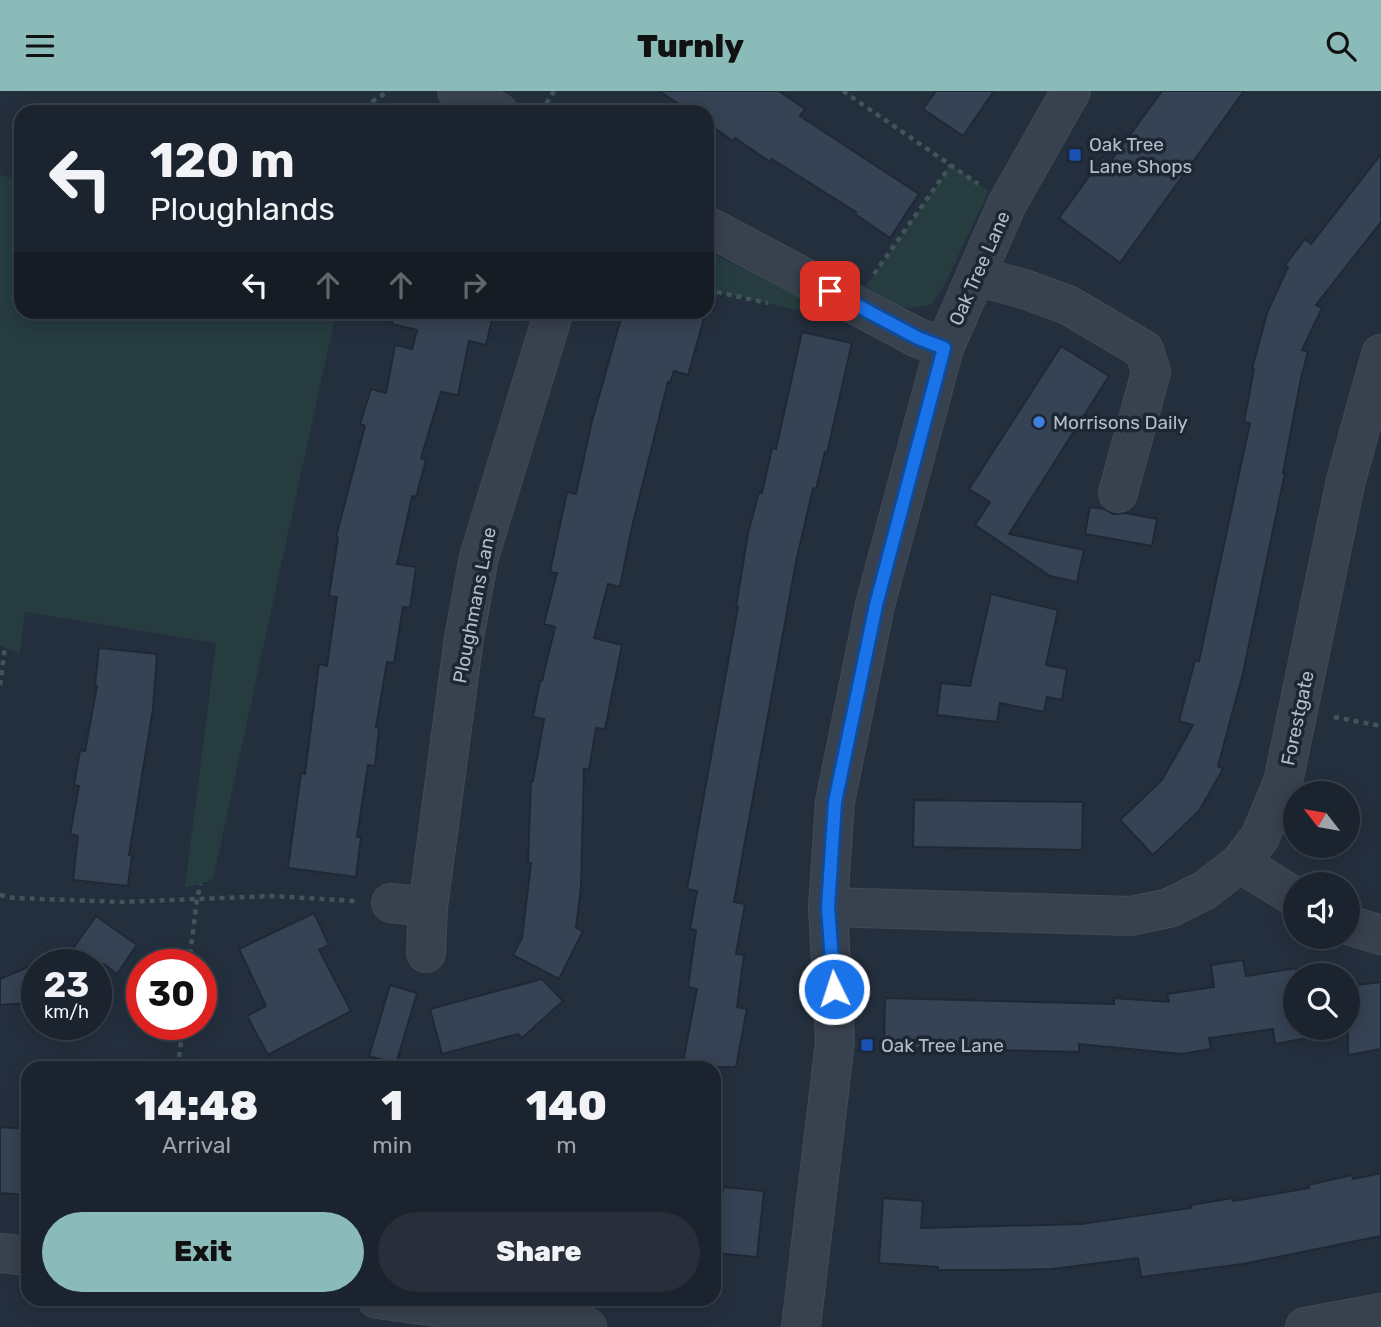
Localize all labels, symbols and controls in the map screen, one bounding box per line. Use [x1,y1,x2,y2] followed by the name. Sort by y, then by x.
[21,27,59,65] icon: menu
[637,27,744,65] text: Turnly
[1322,27,1360,65] icon: search
[150,131,295,189] text: 120 m
[35,133,126,224] icon: left
[1089,133,1192,178] place label: Oak Tree Lane Shops
[1067,147,1083,163] marker: Oak Tree Lane Shops
[150,190,335,228] text: Ploughlands
[944,207,1015,329] street label: Oak Tree Lane
[800,261,860,321] pin
[236,266,274,304] icon: left
[309,266,347,304] icon: ahead
[382,266,420,304] icon: ahead
[455,266,493,304] icon: right
[811,272,849,310] icon: arrive
[1053,411,1188,434] place label: Morrisons Daily
[1031,414,1047,430] marker: Morrisons Daily
[448,525,501,685] street label: Ploughmans Lane
[1276,669,1319,768] street label: Forestgate
[1283,781,1360,857] north arrow
[1283,781,1360,1040] map controls
[1283,872,1360,949] button: sound
[126,949,217,1040] speed limit sign: 30
[797,952,871,1026] position arrow
[1283,963,1360,1040] button: search
[44,964,89,1006] text: 23
[44,1001,89,1023] text: km/h
[881,1034,1004,1057] place label: Oak Tree Lane
[859,1037,875,1053] marker: Oak Tree Lane
[135,1081,258,1131] text: 14:48
[381,1081,403,1131] text: 1
[526,1081,607,1131] text: 140
[162,1131,231,1159] text: Arrival
[372,1131,412,1159] text: min
[556,1131,577,1159] text: m
[42,1212,364,1292] button: Exit
[378,1212,700,1292] button: Share

